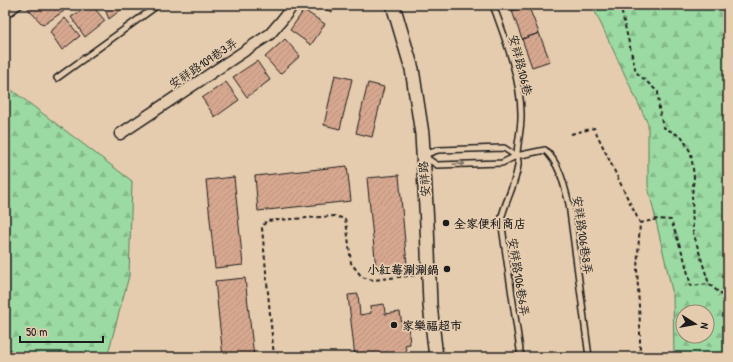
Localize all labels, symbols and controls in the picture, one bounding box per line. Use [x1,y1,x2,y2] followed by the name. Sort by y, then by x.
[505,33,537,97] street label: 安祥路106巷
[165,34,241,92] street label: 安祥路109巷3弄
[414,160,434,198] street label: 安祥路
[452,160,465,168] one-way arrow
[569,194,597,276] street label: 安祥路106巷8弄
[454,215,526,232] place label: 全家便利商店
[441,218,451,228] marker: 全家便利商店
[504,237,534,317] street label: 安祥路106巷6弄
[367,261,439,278] place label: 小紅莓涮涮鍋
[442,264,452,274] marker: 小紅莓涮涮鍋
[675,304,715,344] north arrow
[402,317,462,334] place label: 家樂福超市
[20,318,103,344] scale bar
[389,320,399,330] marker: 家樂福超市
[697,322,712,330] text: N
[26,323,47,340] text: 50 m

